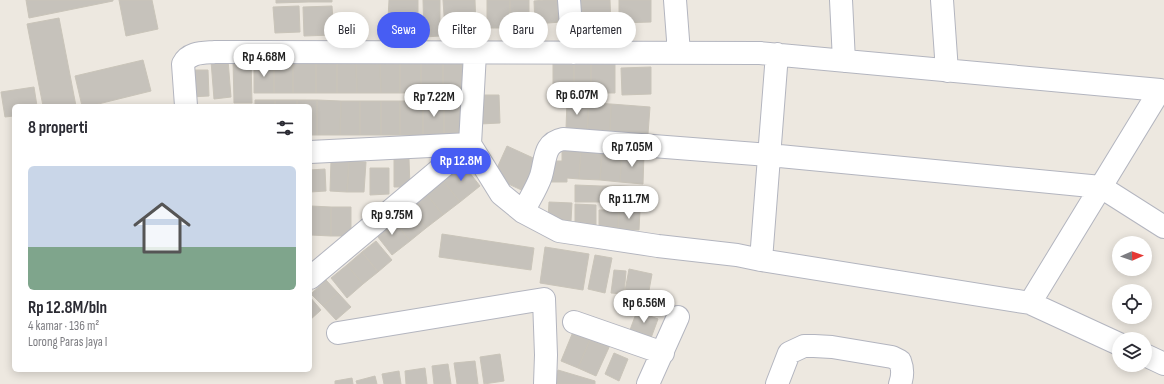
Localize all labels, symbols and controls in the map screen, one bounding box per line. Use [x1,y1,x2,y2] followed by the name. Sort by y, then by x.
[324,12,369,48] chip: Beli
[377,12,430,48] chip: Sewa
[438,12,491,48] chip: Filter
[499,12,548,48] chip: Baru
[556,12,636,48] chip: Apartemen
[223,44,305,78] pin: Rp 4.68M
[242,49,286,65] text: Rp 4.68M
[536,82,618,116] pin: Rp 6.07M
[393,84,475,118] pin: Rp 7.22M
[556,87,598,103] text: Rp 6.07M
[413,89,455,105] text: Rp 7.22M
[274,117,296,139] icon: filters
[28,118,88,138] text: 8 properti
[591,134,673,168] pin: Rp 7.05M
[611,139,653,155] text: Rp 7.05M
[420,148,502,182] pin: Rp 12.8M
[440,153,482,169] text: Rp 12.8M
[588,186,670,220] pin: Rp 11.7M
[609,191,649,207] text: Rp 11.7M
[126,192,198,264] icon: home
[351,202,433,236] pin: Rp 9.75M
[371,207,413,223] text: Rp 9.75M
[1112,236,1152,276] north arrow
[1112,236,1152,372] map controls
[1112,284,1152,324] button: locate
[603,290,685,324] pin: Rp 6.56M
[623,295,665,311] text: Rp 6.56M
[28,298,107,318] text: Rp 12.8M/bln
[28,318,99,334] text: 4 kamar · 136 m²
[1112,332,1152,372] button: layers
[28,334,107,350] text: Lorong Paras Jaya I

